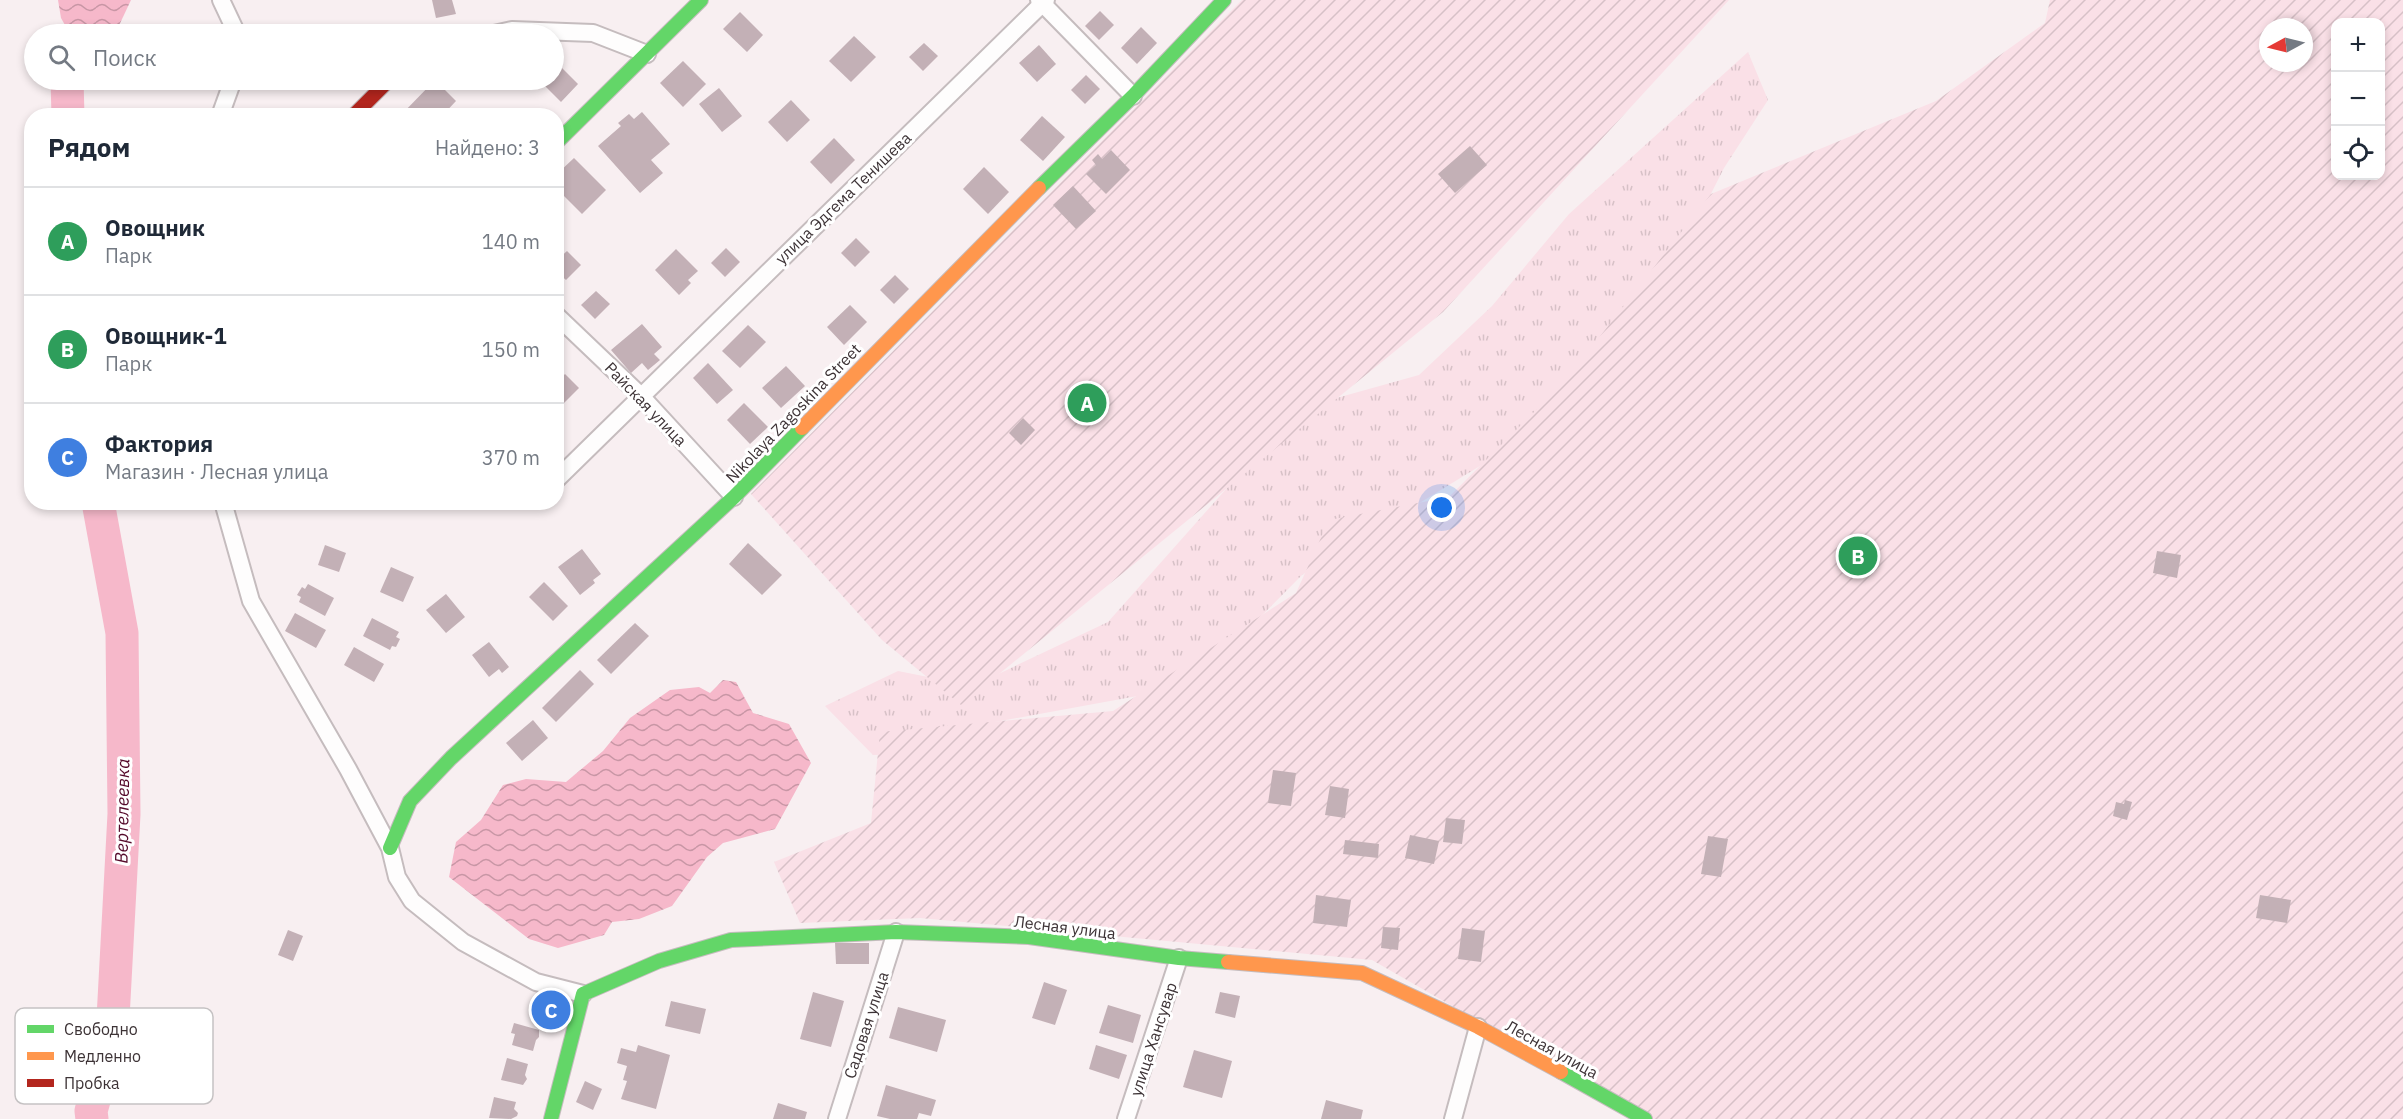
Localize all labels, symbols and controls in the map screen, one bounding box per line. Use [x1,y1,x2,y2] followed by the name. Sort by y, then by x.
[2259,18,2313,72] north arrow
[2331,18,2385,180] map controls
[2331,18,2385,72] button: +
[24,24,564,90] search box
[45,41,78,74] icon: search
[93,43,157,72] text: Поиск
[2331,72,2385,126] button: −
[2331,126,2385,180] button: locate
[771,128,915,268] street label: улица Эдгема Тенишева
[48,130,130,164] text: Рядом
[435,134,540,161] text: Найдено: 3
[105,213,205,242] text: Овощник
[61,228,74,255] text: A
[482,228,540,255] text: 140 m
[105,242,152,269] text: Парк
[105,321,227,350] text: Овощник-1
[61,336,74,363] text: B
[482,336,540,363] text: 150 m
[721,339,865,487] street label: Nikolaya Zagoskina Street
[105,350,152,377] text: Парк
[601,358,691,451] street label: Райская улица
[1068,380,1106,426] pin: A
[105,429,213,458] text: Фактория
[61,444,74,471] text: C
[482,444,540,471] text: 370 m
[105,458,328,485] text: Магазин · Лесная улица
[1427,493,1456,522] your location
[1838,534,1878,578] pin: B
[110,758,134,864] water label: Вертелеевка
[1013,911,1117,943] street label: Лесная улица
[839,969,893,1081] street label: Садовая улица
[1125,980,1181,1098] street label: улица Хансувар
[532,988,570,1032] pin: C
[15,1008,213,1104] legend
[1502,1015,1602,1083] street label: Лесная улица
[64,1019,138,1039] text: Свободно
[64,1046,141,1066] text: Медленно
[64,1073,120,1093] text: Пробка

